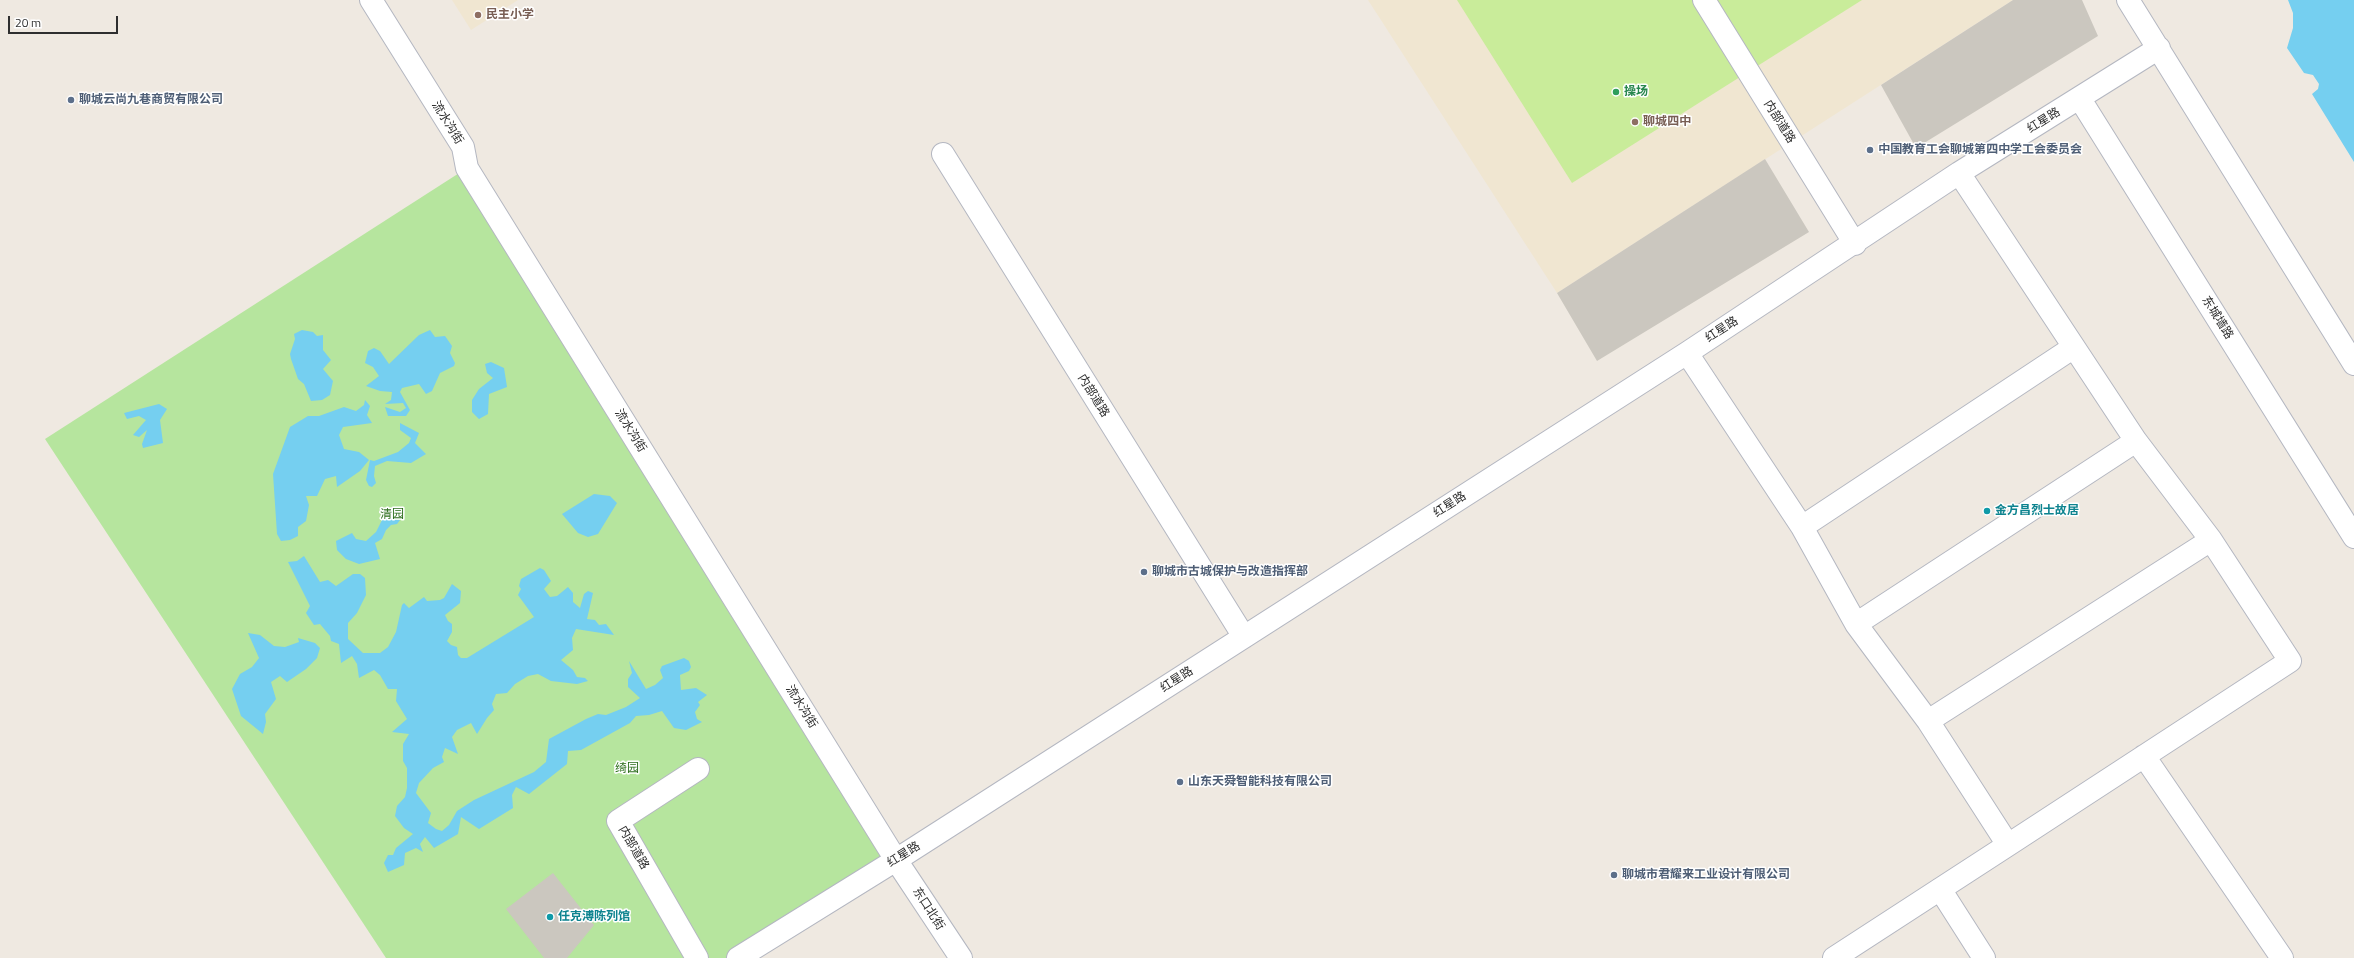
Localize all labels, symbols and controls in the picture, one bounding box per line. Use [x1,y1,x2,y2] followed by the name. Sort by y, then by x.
[10,8,120,34] scale bar
[486,8,534,22] place label: 民主小学
[473,10,483,20] marker: 民主小学
[15,13,41,32] text: 20 m
[1624,85,1648,99] place label: 操场
[1611,87,1621,97] marker: 操场
[79,93,223,107] place label: 聊城云尚九巷商贸有限公司
[66,95,76,105] marker: 聊城云尚九巷商贸有限公司
[1760,98,1798,146] street label: 内部道路
[428,99,466,147] street label: 流水沟街
[2025,105,2063,137] street label: 红星路
[1643,115,1691,129] place label: 聊城四中
[1630,117,1640,127] marker: 聊城四中
[1878,143,2082,157] place label: 中国教育工会聊城第四中学工会委员会
[1865,145,1875,155] marker: 中国教育工会聊城第四中学工会委员会
[2198,294,2236,342] street label: 东城墙路
[1703,314,1741,346] street label: 红星路
[1074,372,1112,420] street label: 内部道路
[611,407,649,455] street label: 流水沟街
[1431,489,1469,521] street label: 红星路
[1995,504,2079,518] place label: 金方昌烈士故居
[1982,506,1992,516] marker: 金方昌烈士故居
[380,508,404,522] park label: 清园
[1152,565,1308,579] place label: 聊城市古城保护与改造指挥部
[1139,567,1149,577] marker: 聊城市古城保护与改造指挥部
[1158,664,1196,696] street label: 红星路
[782,683,820,731] street label: 流水沟街
[615,762,639,776] park label: 绮园
[1188,775,1332,789] place label: 山东天舜智能科技有限公司
[1175,777,1185,787] marker: 山东天舜智能科技有限公司
[615,824,651,872] street label: 内部道路
[885,839,923,871] street label: 红星路
[1622,868,1790,882] place label: 聊城市君耀来工业设计有限公司
[1609,870,1619,880] marker: 聊城市君耀来工业设计有限公司
[909,885,947,933] street label: 东口北街
[558,910,630,924] place label: 任克溥陈列馆
[545,912,555,922] marker: 任克溥陈列馆

